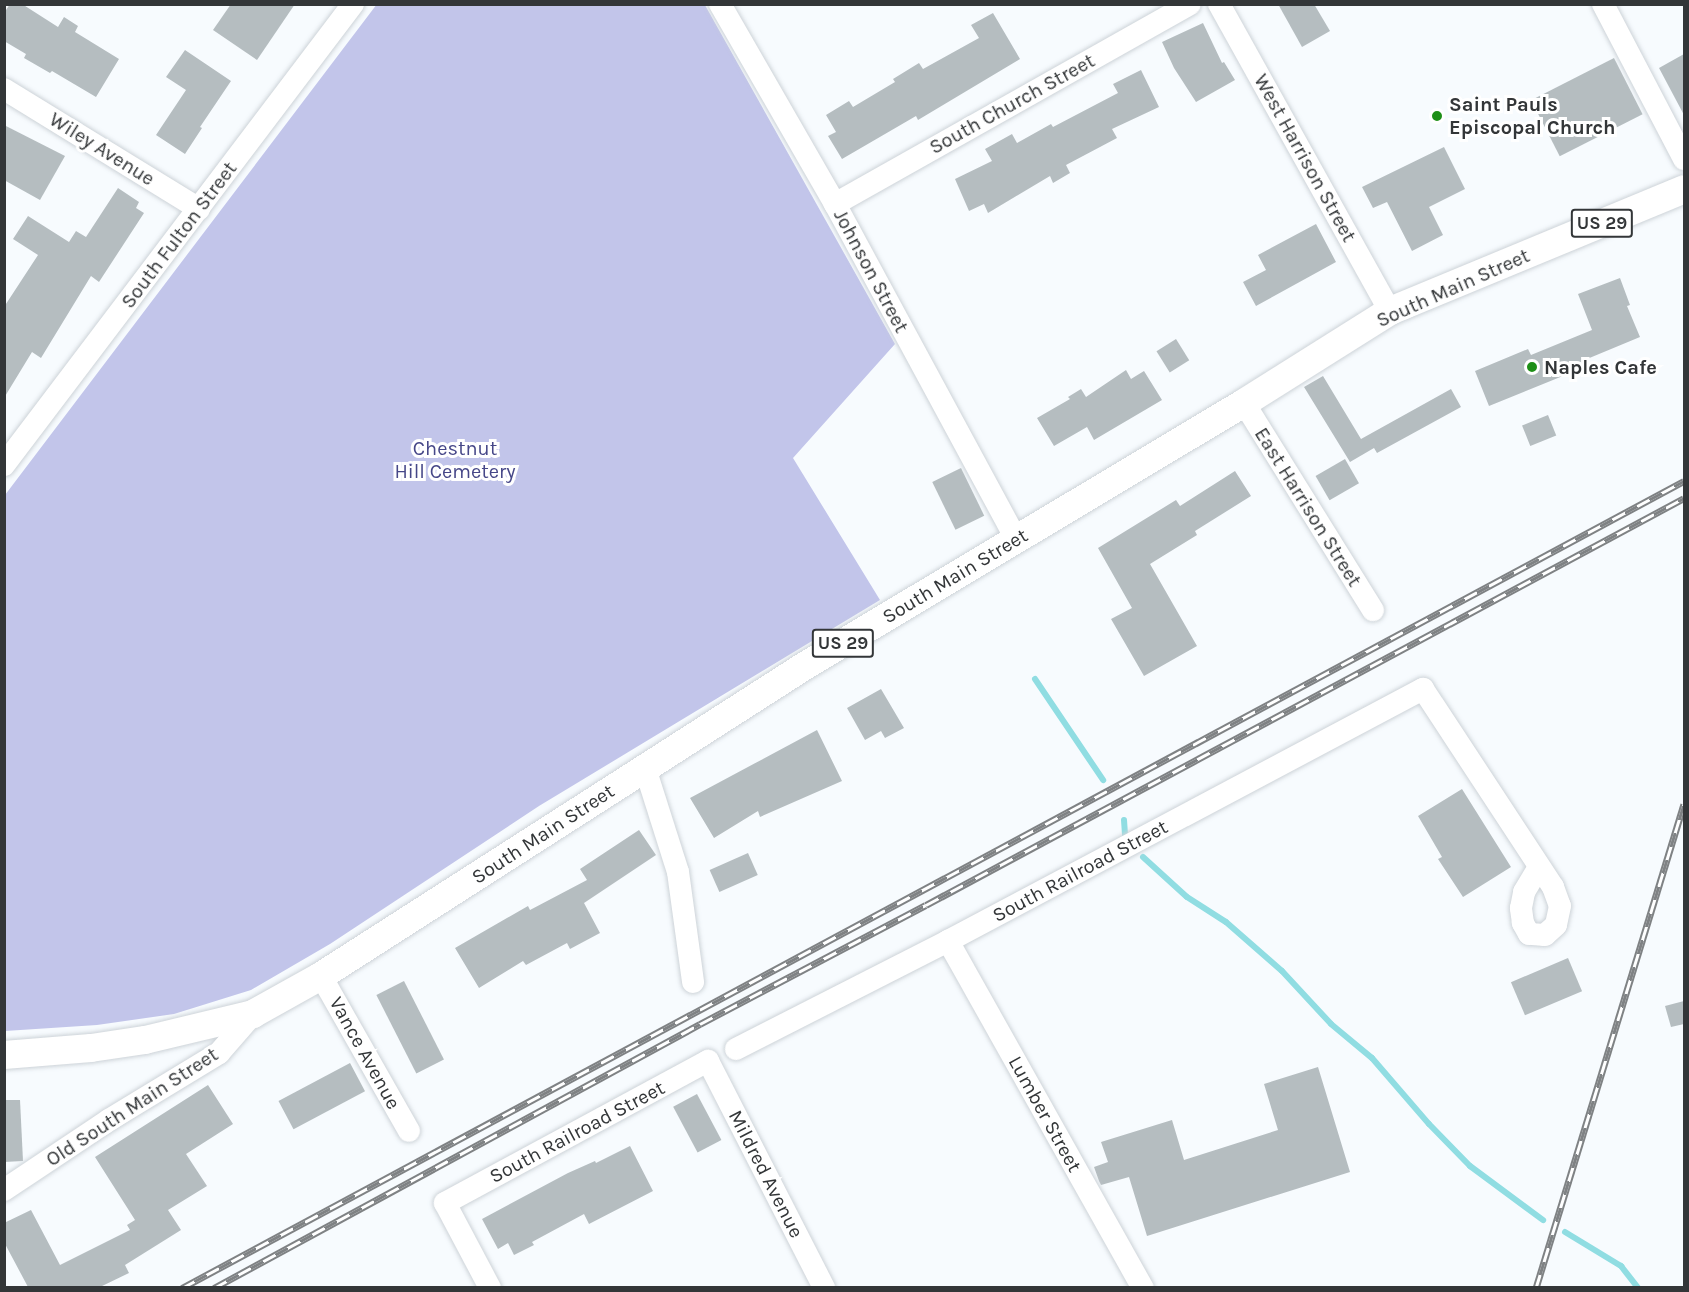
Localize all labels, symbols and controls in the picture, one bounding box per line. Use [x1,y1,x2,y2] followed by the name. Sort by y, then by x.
[925,49,1099,159] street label: South Church Street
[1249,70,1361,246] street label: West Harrison Street
[1449,92,1616,139] place label: Saint Pauls Episcopal Church
[45,107,159,191] street label: Wiley Avenue
[1430,109,1444,123] marker: Saint Pauls Episcopal Church
[116,157,242,313] street label: South Fulton Street
[828,205,914,337] street label: Johnson Street
[1570,208,1634,238] road number: US 29
[1373,243,1533,333] street label: South Main Street
[1544,355,1657,379] place label: Naples Cafe
[1525,360,1539,374] marker: Naples Cafe
[1249,423,1367,591] street label: East Harrison Street
[394,437,516,484] park label: Chestnut Hill Cemetery
[878,523,1032,629] street label: South Main Street
[812,628,874,658] road number: US 29
[467,779,619,889] street label: South Main Street
[988,815,1172,927] street label: South Railroad Street
[324,993,406,1113] street label: Vance Avenue
[42,1042,222,1172] street label: Old South Main Street
[1003,1052,1087,1176] street label: Lumber Street
[485,1076,669,1188] street label: South Railroad Street
[723,1106,809,1242] street label: Mildred Avenue

